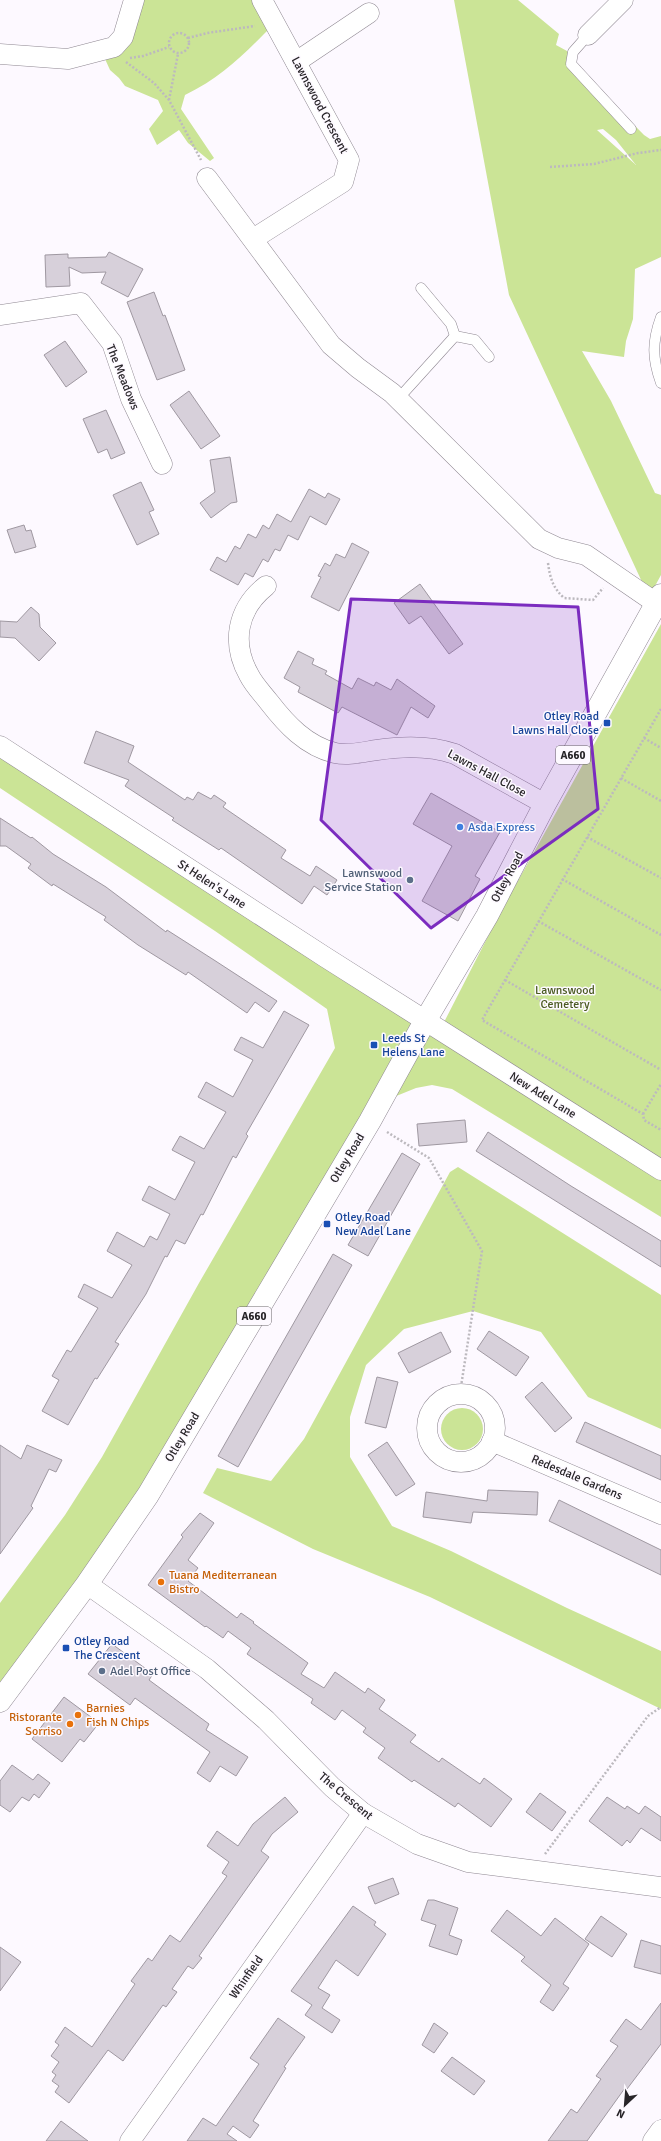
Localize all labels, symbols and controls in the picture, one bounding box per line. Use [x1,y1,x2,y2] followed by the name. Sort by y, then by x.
[288,54,351,156] street label: Lawnswood Crescent
[103,342,142,412] street label: The Meadows
[512,709,599,738] place label: Otley Road Lawns Hall Close
[602,718,612,728] marker: Otley Road Lawns Hall Close
[445,746,529,801] street label: Lawns Hall Close
[556,746,590,764] road number: A660
[468,820,535,835] place label: Asda Express
[455,822,465,832] marker: Asda Express
[488,849,527,905] street label: Otley Road
[175,857,249,912] street label: St Helen's Lane
[325,866,402,895] place label: Lawnswood Service Station
[405,875,415,885] marker: Lawnswood Service Station
[535,983,595,1012] park label: Lawnswood Cemetery
[382,1031,445,1060] place label: Leeds St Helens Lane
[369,1040,379,1050] marker: Leeds St Helens Lane
[507,1069,579,1122] street label: New Adel Lane
[327,1131,368,1186] street label: Otley Road
[335,1210,411,1239] place label: Otley Road New Adel Lane
[322,1219,332,1229] marker: Otley Road New Adel Lane
[237,1307,271,1325] road number: A660
[162,1410,203,1465] street label: Otley Road
[529,1452,625,1503] street label: Redesdale Gardens
[169,1568,277,1597] place label: Tuana Mediterranean Bistro
[156,1577,166,1587] marker: Tuana Mediterranean Bistro
[74,1634,140,1663] place label: Otley Road The Crescent
[61,1643,71,1653] marker: Otley Road The Crescent
[110,1664,191,1679] place label: Adel Post Office
[97,1666,107,1676] marker: Adel Post Office
[86,1701,149,1730] place label: Barnies Fish N Chips
[9,1710,62,1739] place label: Ristorante Sorriso
[73,1710,83,1720] marker: Barnies Fish N Chips
[65,1719,75,1729] marker: Ristorante Sorriso
[316,1769,376,1823] street label: The Crescent
[226,1953,267,2002] street label: Whinfield
[605,2085,645,2125] north arrow
[615,2106,627,2121] text: N

